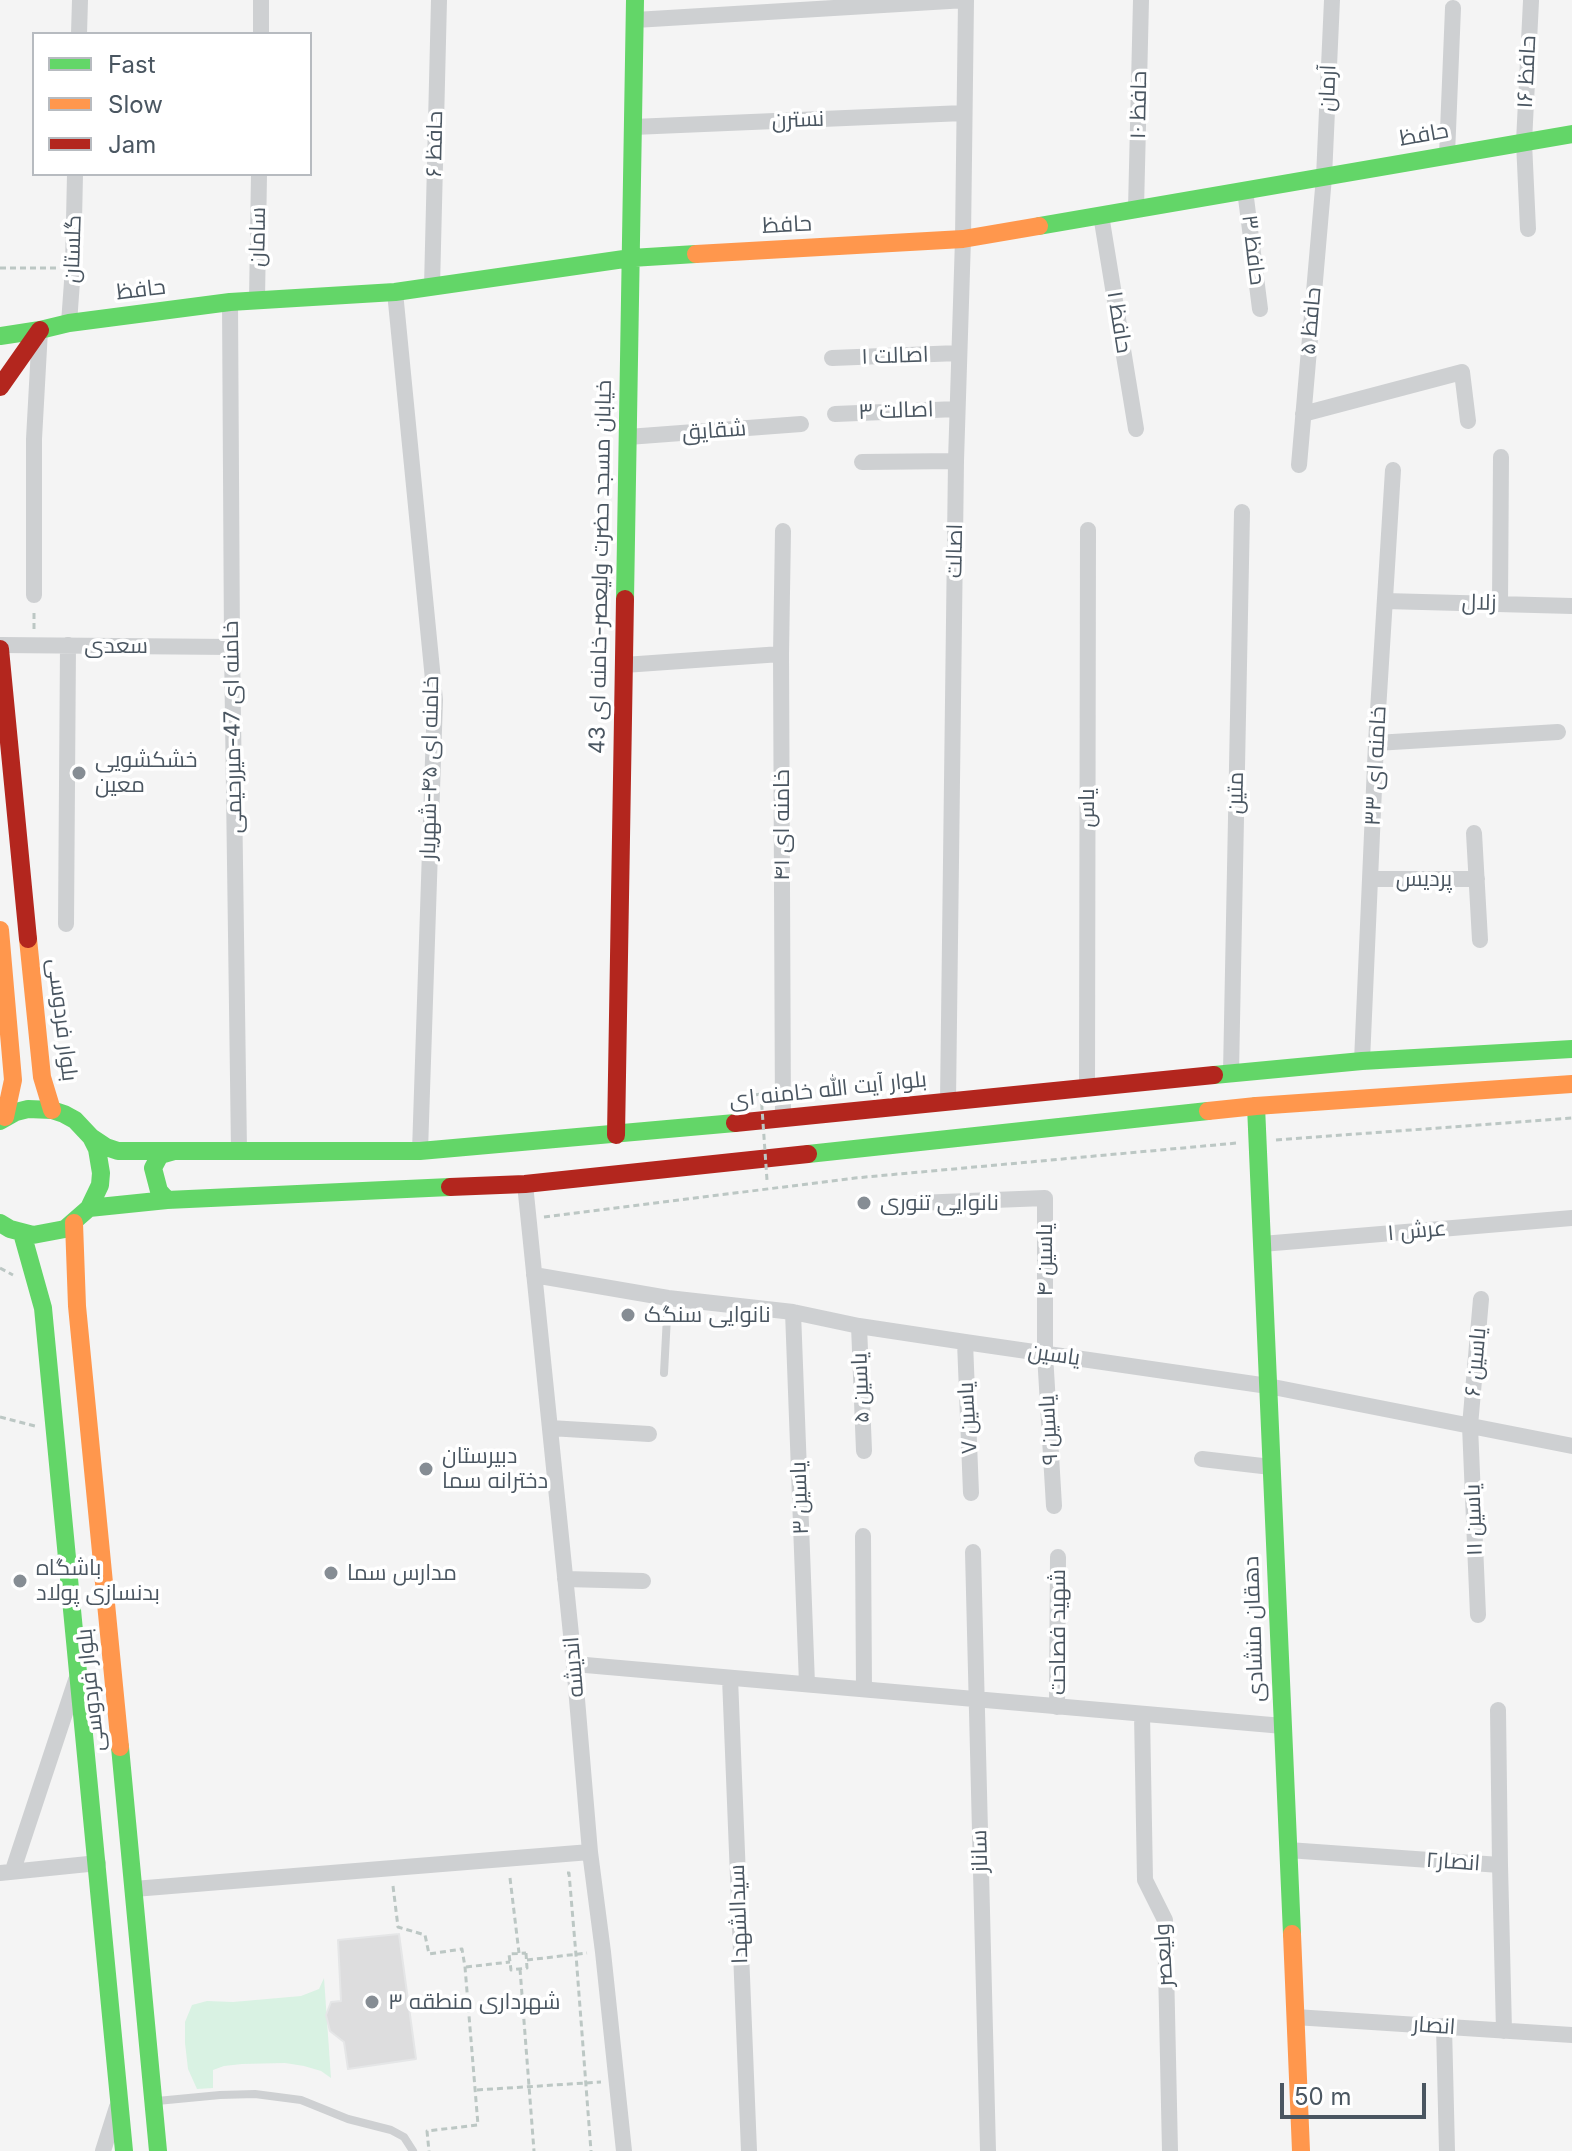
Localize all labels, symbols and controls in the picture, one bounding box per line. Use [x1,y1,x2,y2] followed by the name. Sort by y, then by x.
[32,32,312,176] legend
[1512,35,1542,109] street label: حافظ ۱۶
[108,50,156,79] text: Fast
[1314,64,1342,112] street label: آرمان
[1125,71,1153,139] street label: حافظ ۱۰
[108,90,163,119] text: Slow
[771,106,825,134] street label: نسترن
[421,111,449,177] street label: حافظ ۶
[1397,118,1451,152] street label: حافظ
[108,130,156,159] text: Jam
[244,207,272,267] street label: سامان
[762,211,812,239] street label: حافظ
[1236,213,1270,287] street label: حافظ ۳
[59,214,87,284] street label: گلستان
[115,274,167,306] street label: حافظ
[1295,286,1327,356] street label: حافظ ۵
[1101,289,1137,355] street label: حافظ ۱
[861,342,929,370] street label: اصالت ۱
[585,380,617,754] street label: خیابان مسجد حضرت ولیعصر-خامنه ای 43
[858,396,934,426] street label: اصالت ۳
[681,416,747,446] street label: شقایق
[941,524,969,578] street label: اصالت
[1461,590,1497,616] street label: زلال
[218,620,248,834] street label: خامنه ای 47-میررحیمی
[84,633,148,659] street label: سعدی
[415,676,445,860] street label: خامنه ای ۴۵-شهریار
[1360,706,1392,826] street label: خامنه ای ۳۳
[95,747,198,798] place label: خشکشویی معین
[70,764,88,782] marker: خشکشویی معین
[769,769,795,881] street label: خامنه ای ۴۱
[1222,772,1250,814] street label: متین
[1074,788,1100,828] street label: یاس
[1396,866,1452,892] street label: پردیس
[41,957,83,1083] street label: بلوار فردوسی
[728,1067,928,1113] street label: بلوار آیت الله خامنه ای
[880,1190,999,1216] place label: نانوایی تنوری
[855,1194,873,1212] marker: نانوایی تنوری
[1386,1215,1448,1247] street label: عرش ۱
[1032,1223,1058,1297] street label: یاسین ۴
[644,1302,771,1328] place label: نانوایی سنگک
[619,1306,637,1324] marker: نانوایی سنگک
[1460,1326,1492,1398] street label: یاسین ۶
[1026,1338,1082,1372] street label: یاسین
[847,1352,875,1424] street label: یاسین ۵
[953,1381,983,1455] street label: یاسین ۷
[1034,1394,1064,1466] street label: یاسین ۹
[442,1443,548,1494] place label: دبیرستان دخترانه سما
[417,1460,435,1478] marker: دبیرستان دخترانه سما
[786,1461,814,1535] street label: یاسین ۳
[1460,1483,1488,1557] street label: یاسین ۱۱
[36,1555,160,1606] place label: باشگاه بدنسازی پولاد
[1238,1556,1270,1702] street label: دهقان منشادی
[347,1560,457,1586] place label: مدارس سما
[322,1564,340,1582] marker: مدارس سما
[1045,1569,1071,1695] street label: شهید فصاحت
[11,1572,29,1590] marker: باشگاه بدنسازی پولاد
[71,1627,111,1753] street label: بلوار فردوسی
[558,1635,590,1699] street label: اندیشه
[966,1829,994,1873] street label: ساناز
[1425,1847,1481,1877] street label: انصار۲
[724,1864,754,1964] street label: سیدالشهدا
[1149,1923,1179,1987] street label: ولیعصر
[388,1989,560,2015] place label: شهرداری منطقه ۳
[363,1993,381,2011] marker: شهرداری منطقه ۳
[1412,2011,1456,2041] street label: انصار
[1284,2067,1430,2117] scale bar
[1294,2082,1352,2111] text: 50 m

